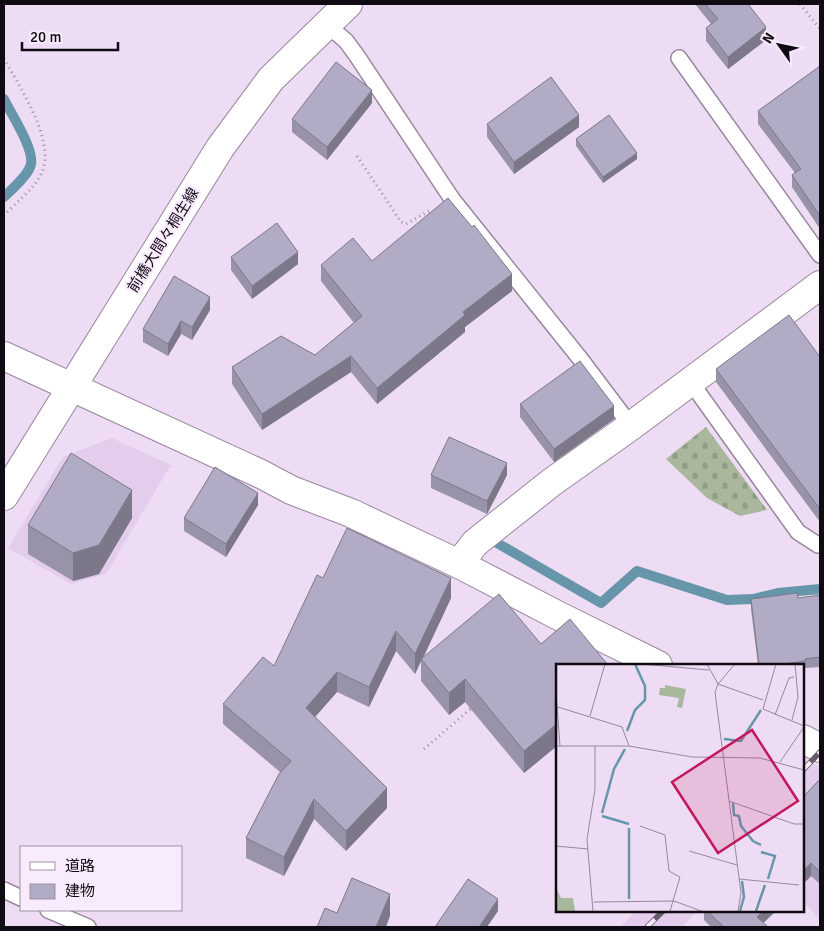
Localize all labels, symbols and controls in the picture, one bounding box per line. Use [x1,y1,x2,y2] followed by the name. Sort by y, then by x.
[22,20,119,52] scale bar
[754,20,804,70] north arrow
[30,28,61,46] text: 20 m
[759,29,778,47] text: N
[124,184,202,296] street label: 前橋大間々桐生線
[556,664,804,911] inset map
[20,846,182,911] legend
[65,857,95,875] text: 道路
[65,882,95,900] text: 建物

